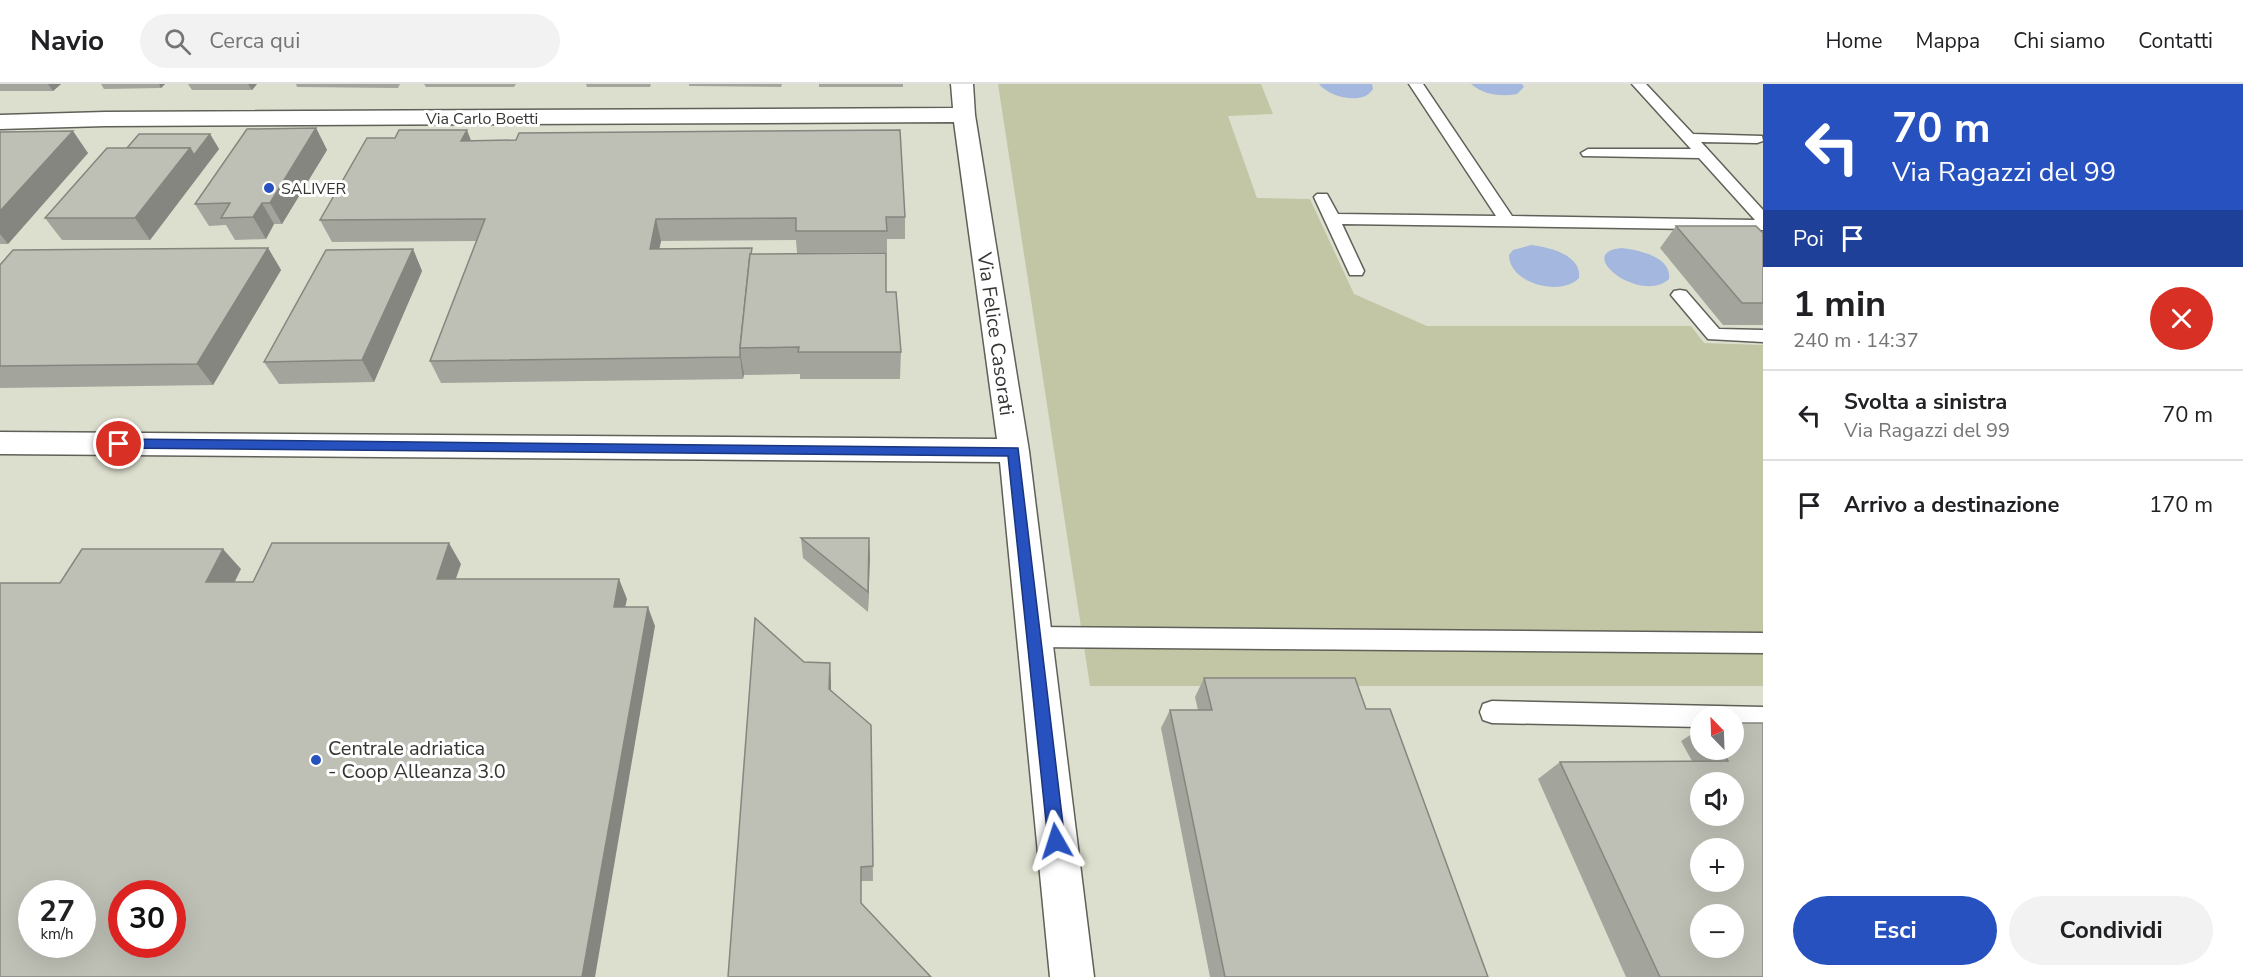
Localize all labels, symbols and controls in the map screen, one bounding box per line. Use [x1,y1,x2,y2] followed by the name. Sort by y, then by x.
[140,14,560,68] search box
[30,22,104,60] text: Navio
[161,25,194,58] icon: search
[209,26,300,56] text: Cerca qui
[1826,27,1882,55] text: Home
[1915,27,1980,55] text: Mappa
[2013,27,2105,55] text: Chi siamo
[2138,27,2213,55] text: Contatti
[1892,100,1991,157] text: 70 m
[425,108,538,130] street label: Via Carlo Boetti
[1793,108,1871,186] icon: left
[1892,154,2116,191] text: Via Ragazzi del 99
[281,178,347,200] place label: SALIVER
[262,181,276,195] marker: SALIVER
[1836,222,1869,255] icon: arrive
[1793,224,1824,254] text: Poi
[971,250,1020,417] street label: Via Felice Casorati
[1793,280,1886,329] text: 1 min
[2150,287,2213,350] button: close
[1793,327,1919,354] text: 240 m · 14:37
[1844,387,2007,417] text: Svolta a sinistra
[1793,399,1826,432] icon: left
[2162,400,2213,430] text: 70 m
[1844,417,2010,444] text: Via Ragazzi del 99
[93,418,144,469] pin
[102,427,135,460] icon: arrive
[1793,489,1826,522] icon: arrive
[1844,490,2059,520] text: Arrivo a destinazione
[2149,490,2213,520] text: 170 m
[1690,706,1744,760] north arrow
[1690,706,1744,958] map controls
[328,735,506,785] place label: Centrale adriatica - Coop Alleanza 3.0
[309,753,323,767] marker: Centrale adriatica - Coop Alleanza 3.0
[1690,772,1744,826] button: sound
[1024,809,1088,873] position arrow
[1690,838,1744,892] button: +
[108,880,186,958] speed limit sign: 30
[39,891,75,932] text: 27
[1793,896,1997,965] button: Esci
[2009,896,2213,965] button: Condividi
[1690,904,1744,958] button: −
[40,924,74,944] text: km/h

